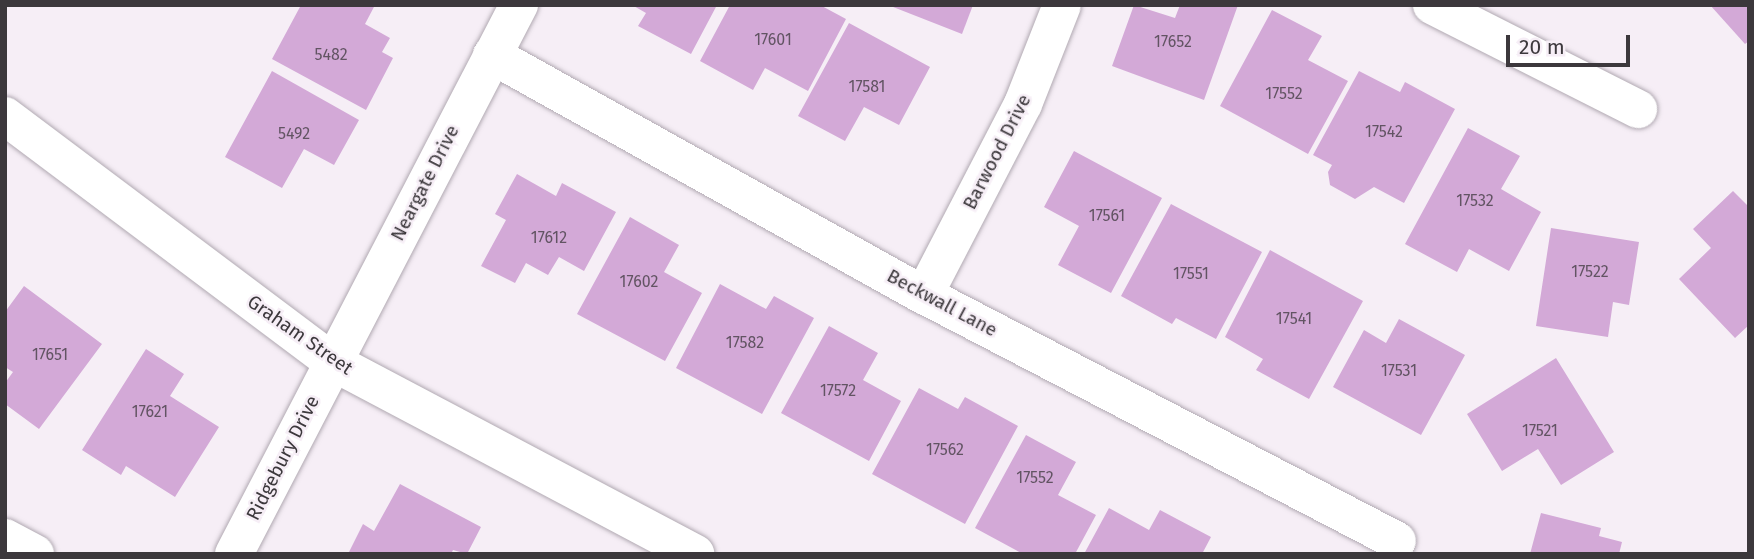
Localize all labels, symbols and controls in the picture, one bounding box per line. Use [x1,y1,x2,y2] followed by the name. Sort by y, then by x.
[1509,21,1633,65] scale bar
[754,30,792,50] house number: 17601
[1154,32,1192,52] house number: 17652
[1519,34,1565,60] text: 20 m
[314,45,348,65] house number: 5482
[848,77,886,97] house number: 17581
[1265,84,1303,104] house number: 17552
[958,91,1036,213] street label: Barwood Drive
[386,121,464,245] street label: Neargate Drive
[1365,122,1403,142] house number: 17542
[278,124,310,144] house number: 5492
[1456,191,1494,211] house number: 17532
[1089,206,1125,226] house number: 17561
[531,228,567,248] house number: 17612
[1571,262,1609,282] house number: 17522
[883,264,1001,342] street label: Beckwall Lane
[1173,264,1209,284] house number: 17551
[620,272,658,292] house number: 17602
[243,290,357,380] street label: Graham Street
[1276,309,1312,329] house number: 17541
[726,333,764,353] house number: 17582
[32,345,68,365] house number: 17651
[1381,361,1417,381] house number: 17531
[820,381,856,401] house number: 17572
[242,392,324,524] street label: Ridgebury Drive
[132,402,168,422] house number: 17621
[1522,421,1558,441] house number: 17521
[926,440,964,460] house number: 17562
[1016,468,1054,488] house number: 17552

